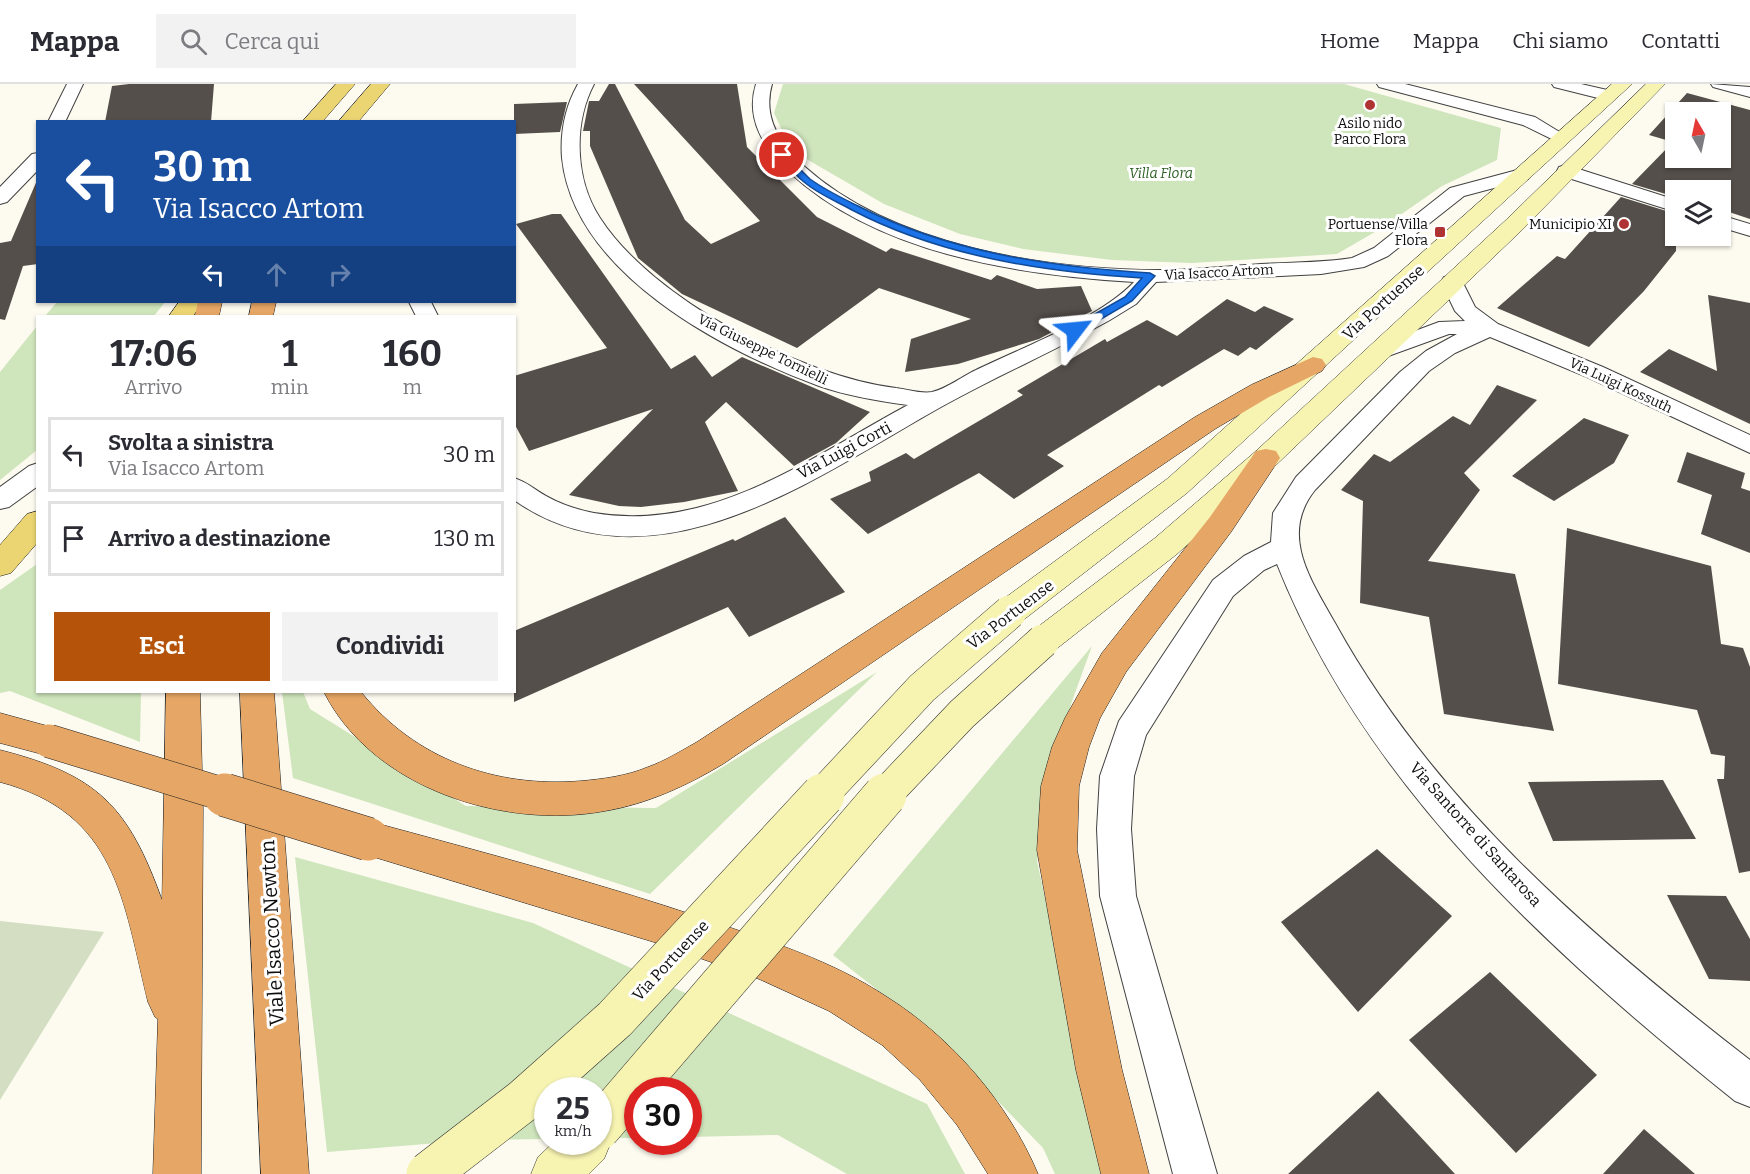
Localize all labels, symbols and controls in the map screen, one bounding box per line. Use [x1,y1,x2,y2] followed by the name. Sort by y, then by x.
[156,14,576,68] search box
[30,25,120,58] text: Mappa
[177,25,210,58] icon: search
[225,28,320,55] text: Cerca qui
[1320,28,1380,54] text: Home
[1413,28,1479,54] text: Mappa
[1512,28,1608,54] text: Chi siamo
[1641,28,1720,54] text: Contatti
[1363,98,1377,112] marker: Asilo nido Parco Flora
[1665,102,1731,168] north arrow
[1665,102,1731,246] map controls
[1334,115,1407,148] place label: Asilo nido Parco Flora
[756,129,807,180] pin
[765,138,798,171] icon: arrive
[153,142,252,192] text: 30 m
[54,144,132,222] icon: left
[1129,165,1193,182] park label: Villa Flora
[1665,180,1731,246] button: layers
[153,193,364,225] text: Via Isacco Artom
[1328,216,1428,249] place label: Portuense/Villa Flora
[1529,216,1612,233] place label: Municipio XI
[1617,217,1631,231] marker: Municipio XI
[1433,225,1447,239] marker: Portuense/Villa Flora
[197,258,230,291] icon: left
[260,258,293,291] icon: ahead
[323,258,356,291] icon: right
[1164,261,1275,284] street label: Via Isacco Artom
[1339,261,1428,344] street label: Via Portuense
[1043,298,1107,362] position arrow
[695,311,831,388] street label: Via Giuseppe Tornielli
[110,332,197,376] text: 17:06
[282,332,297,376] text: 1
[382,332,442,376] text: 160
[1567,354,1675,417] street label: Via Luigi Kossuth
[124,375,183,399] text: Arrivo
[271,375,309,399] text: min
[403,375,422,399] text: m
[794,418,895,483] street label: Via Luigi Corti
[108,429,274,456] text: Svolta a sinistra
[57,438,90,471] icon: left
[443,441,495,468] text: 30 m
[108,456,264,480] text: Via Isacco Artom
[57,522,90,555] icon: arrive
[108,525,331,552] text: Arrivo a destinazione
[434,525,495,552] text: 130 m
[963,576,1057,653] street label: Via Portuense
[54,612,270,681] button: Esci
[282,612,498,681] button: Condividi
[1406,758,1546,911] street label: Via Santorre di Santarosa
[255,839,289,1027] street label: Viale Isacco Newton
[628,916,713,1005] street label: Via Portuense
[624,1077,702,1155] speed limit sign: 30
[556,1091,590,1127] text: 25
[554,1122,592,1140] text: km/h

